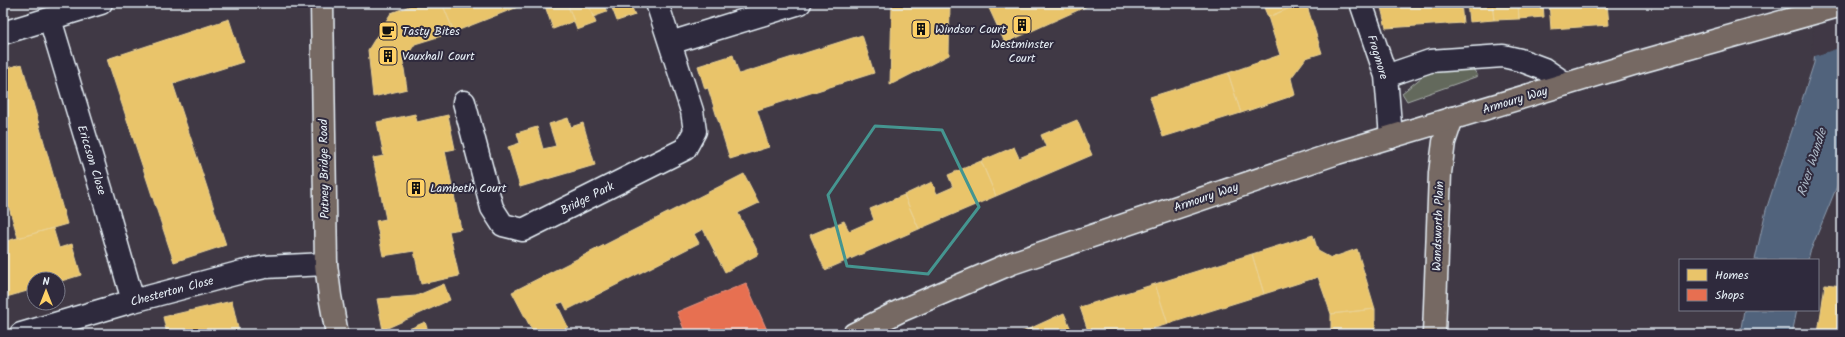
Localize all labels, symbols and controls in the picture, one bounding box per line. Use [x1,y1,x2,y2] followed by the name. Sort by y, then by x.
[1011,14,1033,36] building icon: Westminster Court
[910,18,932,40] building icon: Windsor Court
[377,20,399,42] cafe icon: Tasty Bites
[935,20,1006,39] place label: Windsor Court
[402,22,460,41] place label: Tasty Bites
[1362,32,1393,82] street label: Frogmore
[991,35,1054,68] place label: Westminster Court
[377,45,399,67] building icon: Vauxhall Court
[402,47,475,66] place label: Vauxhall Court
[1480,81,1550,119] street label: Armoury Way
[314,118,335,219] street label: Putney Bridge Road
[72,123,111,198] street label: Ericcson Close
[1792,125,1834,199] water label: River Wandle
[405,177,427,199] building icon: Lambeth Court
[557,177,618,220] street label: Bridge Park
[1171,177,1241,217] street label: Armoury Way
[430,179,507,198] place label: Lambeth Court
[1427,181,1450,271] street label: Wandsworth Plain
[1679,259,1819,311] legend
[1715,266,1749,285] text: Homes
[26,271,66,311] north arrow
[128,271,216,312] street label: Chesterton Close
[43,273,50,291] text: N
[1715,286,1744,305] text: Shops

